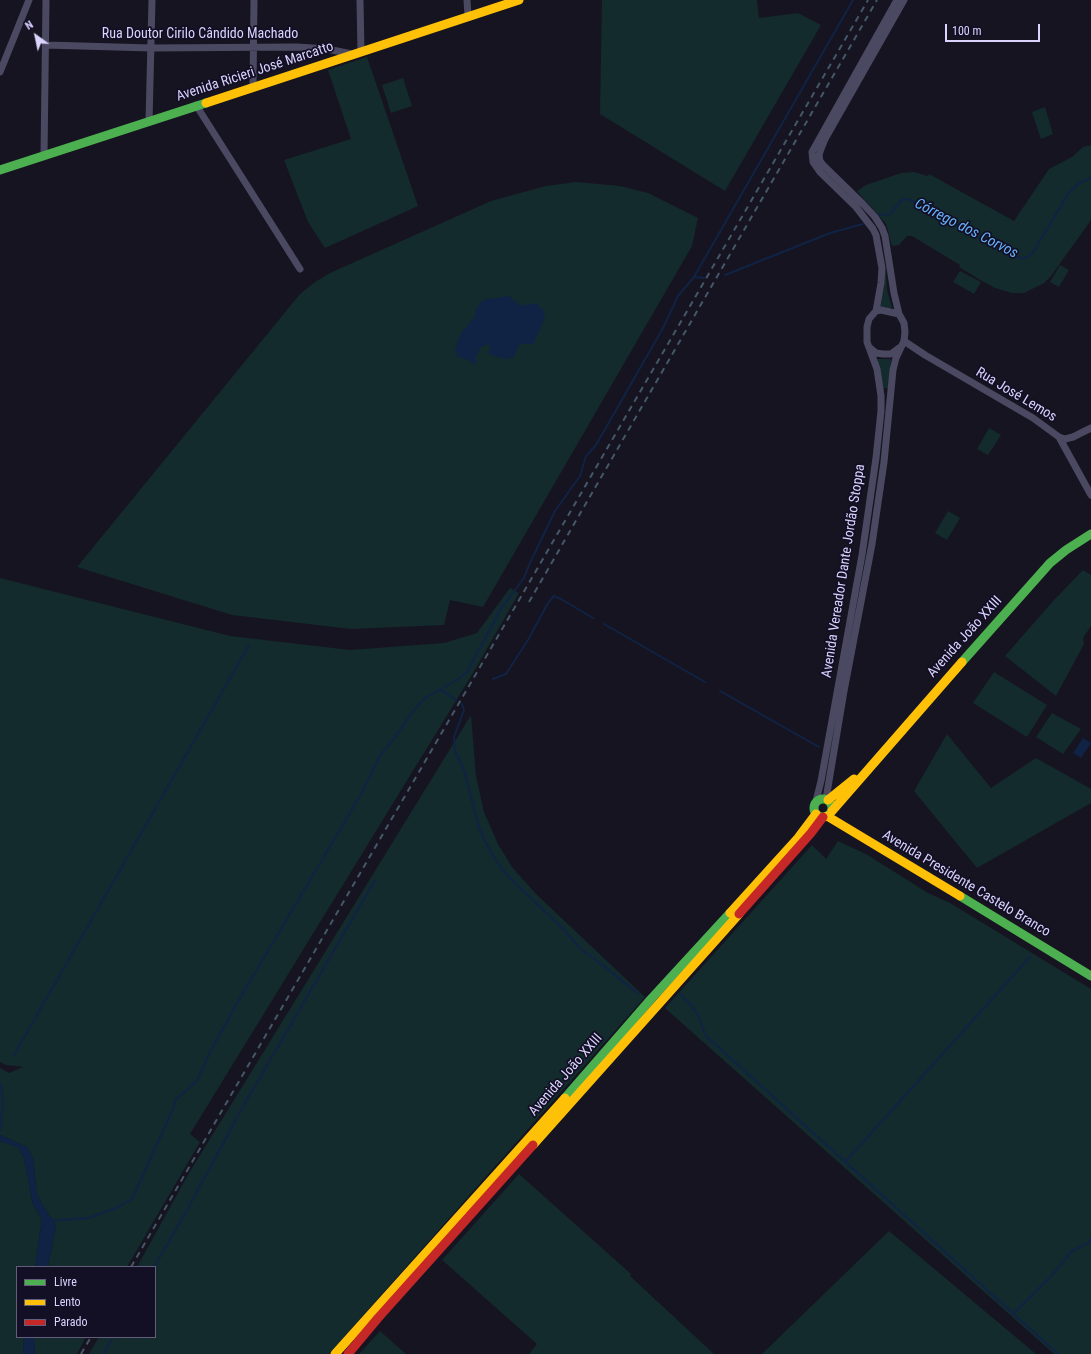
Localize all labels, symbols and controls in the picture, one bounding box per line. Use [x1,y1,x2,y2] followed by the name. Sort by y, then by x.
[16,16,56,56] north arrow
[947,16,1042,42] scale bar
[23,18,36,33] text: N
[952,24,982,38] text: 100 m
[102,26,298,42] street label: Rua Doutor Cirilo Cândido Machado
[174,39,336,105] street label: Avenida Ricieri José Marcatto
[911,195,1021,263] water label: Córrego dos Corvos
[973,364,1059,426] street label: Rua José Lemos
[819,463,869,679] street label: Avenida Vereador Dante Jordão Stoppa
[924,593,1006,681] street label: Avenida João XXIII
[879,827,1053,941] street label: Avenida Presidente Castelo Branco
[526,1030,606,1120] street label: Avenida João XXIII
[16,1266,156,1338] legend
[54,1275,77,1289] text: Livre
[54,1295,81,1309] text: Lento
[54,1315,87,1329] text: Parado

